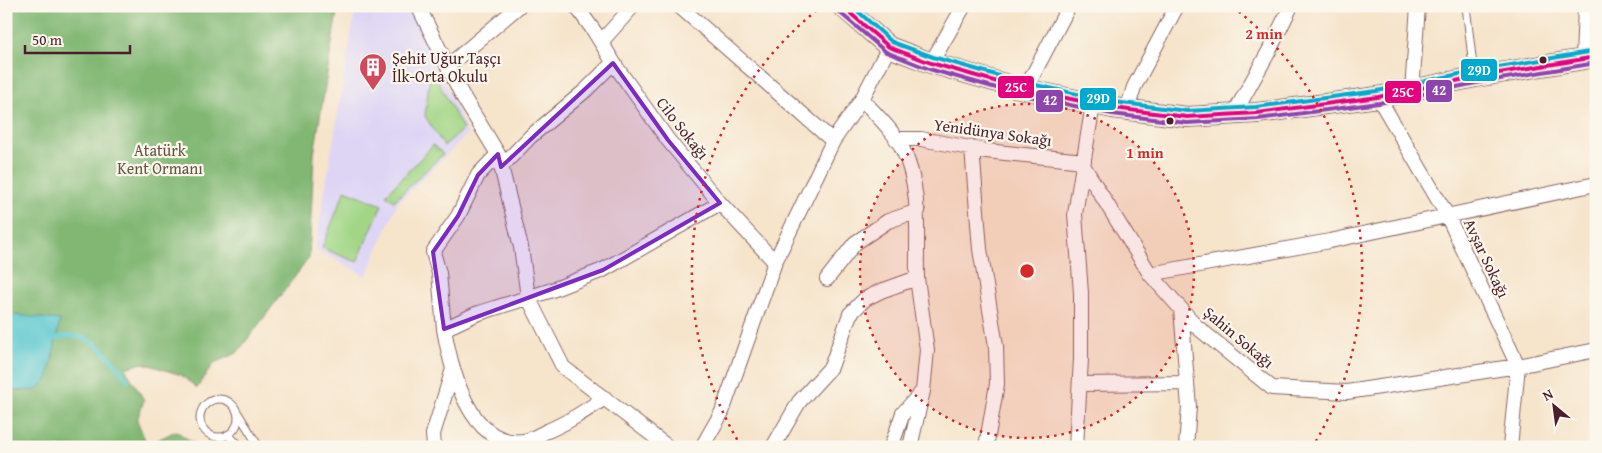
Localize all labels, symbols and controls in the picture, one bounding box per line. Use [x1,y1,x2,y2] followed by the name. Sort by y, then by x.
[25,22,130,54] scale bar
[1245,23,1283,44] text: 2 min
[32,29,63,50] text: 50 m
[392,46,502,88] place label: Şehit Uğur Taşçı İlk-Orta Okulu
[358,52,388,91] building icon: Şehit Uğur Taşçı İlk-Orta Okulu
[1538,55,1548,65] unlabelled marker
[1460,58,1498,82] line badge: 29D
[1467,60,1491,80] text: 29D
[997,75,1035,99] line badge: 25C
[1005,77,1027,97] text: 25C
[1425,79,1453,103] line badge: 42
[1384,80,1422,104] line badge: 25C
[1432,80,1446,100] text: 42
[1392,82,1414,102] text: 25C
[1079,87,1117,111] line badge: 29D
[1086,88,1110,108] text: 29D
[1035,89,1064,113] line badge: 42
[1043,90,1057,110] text: 42
[651,92,715,165] street label: Cilo Sokağı
[933,112,1054,152] street label: Yenidünya Sokağı
[1165,116,1175,126] unlabelled marker
[117,138,203,180] park label: Atatürk Kent Ormanı
[1126,142,1164,163] text: 1 min
[1458,214,1516,302] street label: Avşar Sokağı
[1018,262,1036,280] centre of rings
[1199,300,1280,374] street label: Şahin Sokağı
[1530,380,1580,430] north arrow
[1539,383,1557,406] text: N

